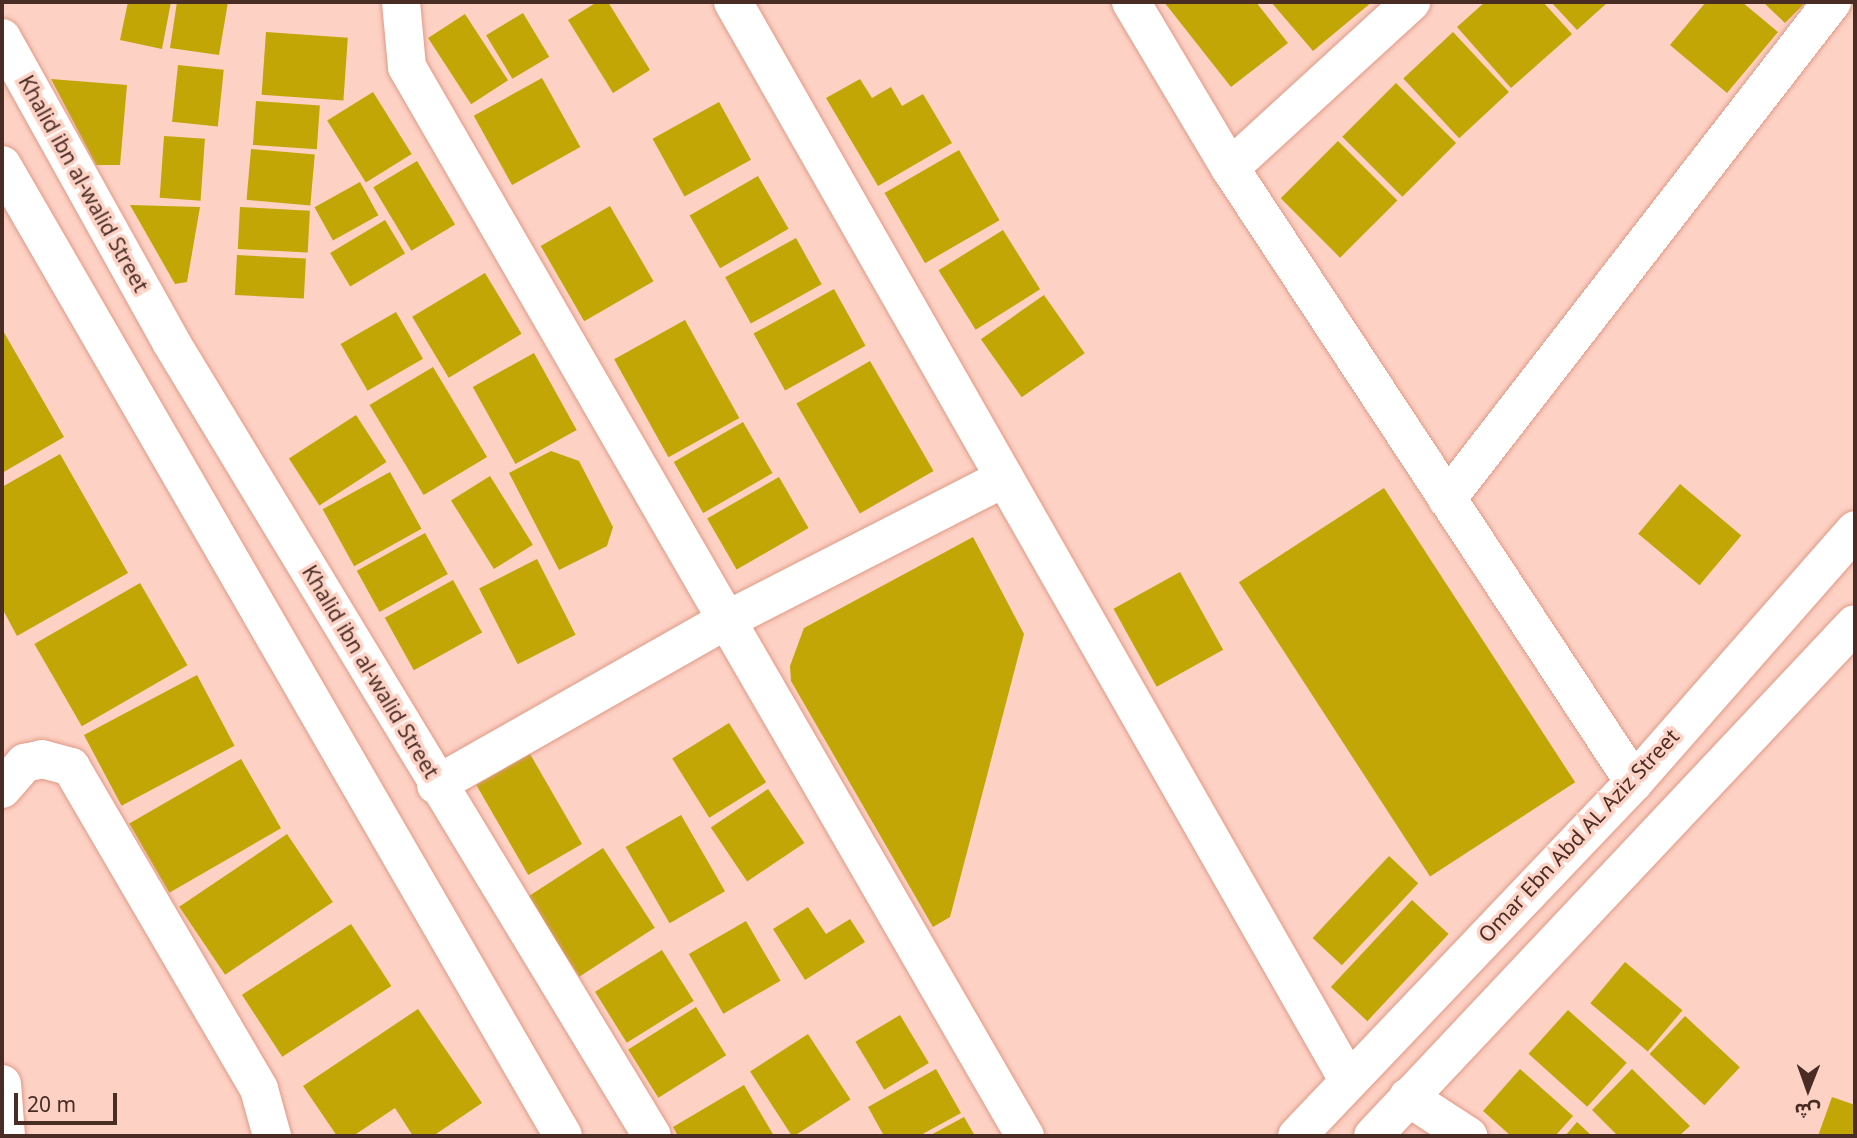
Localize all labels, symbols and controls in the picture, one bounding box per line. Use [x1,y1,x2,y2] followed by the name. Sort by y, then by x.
[13,71,153,297] street label: Khalid ibn al-walid Street
[296,561,444,783] street label: Khalid ibn al-walid Street
[1474,724,1684,948] street label: Omar Ebn Abd AL Aziz Street
[1773,1054,1843,1124] north arrow
[18,1078,121,1122] scale bar
[27,1083,76,1127] text: 20 m
[1794,1090,1821,1130] text: ش

